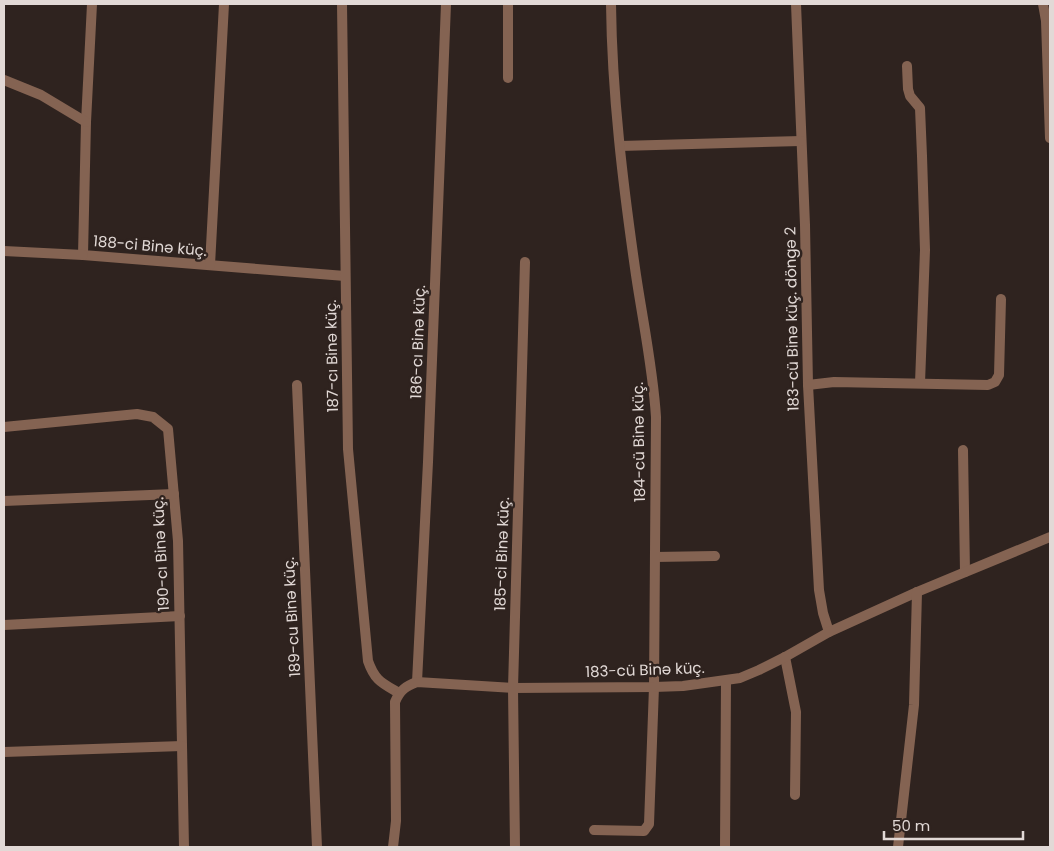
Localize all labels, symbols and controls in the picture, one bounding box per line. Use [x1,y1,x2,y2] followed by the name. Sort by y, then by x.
[779,226,804,412] street label: 183-cü Binə küç. döngə 2
[92,230,208,261] street label: 188-ci Binə küç.
[405,285,430,399] street label: 186-cı Binə küç.
[320,299,343,413] street label: 187-cı Binə küç.
[627,382,650,502] street label: 184-cü Binə küç.
[147,497,174,612] street label: 190-cı Binə küç.
[489,497,514,611] street label: 185-ci Binə küç.
[278,557,305,678] street label: 189-cu Binə küç.
[585,657,705,682] street label: 183-cü Binə küç.
[884,808,1023,840] scale bar
[892,815,930,836] text: 50 m

